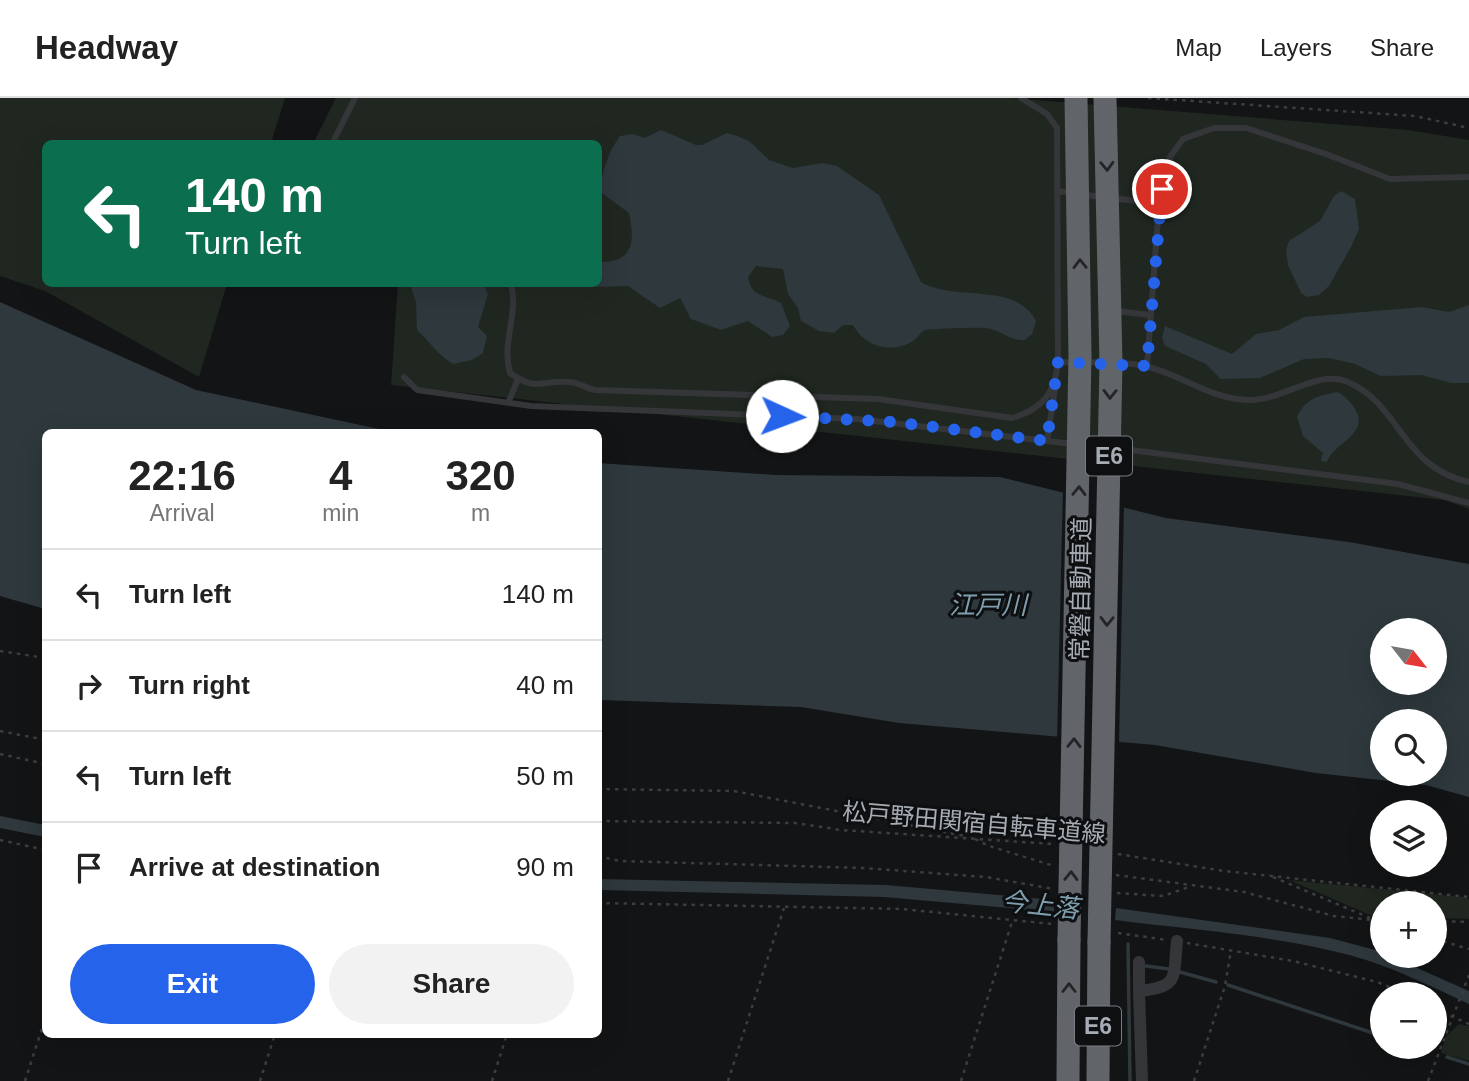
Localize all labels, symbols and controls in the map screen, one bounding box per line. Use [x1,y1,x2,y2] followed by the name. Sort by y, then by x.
[35,29,178,66] text: Headway
[1175,34,1222,61] text: Map
[1260,34,1332,61] text: Layers
[1370,34,1434,61] text: Share
[1132,159,1192,219] pin
[1100,161,1115,172] one-way arrow
[70,168,161,259] icon: left
[185,168,324,222] text: 140 m
[1143,170,1181,208] icon: arrive
[185,225,301,261] text: Turn left
[1072,258,1087,269] one-way arrow
[745,379,819,453] position arrow
[1102,389,1118,399] one-way arrow
[1086,436,1132,476] road number: E6
[128,452,236,499] text: 22:16
[329,452,352,499] text: 4
[446,452,516,499] text: 320
[1071,486,1087,496] one-way arrow
[149,500,215,526] text: Arrival
[322,500,359,526] text: min
[471,500,490,526] text: m
[1066,517,1095,661] street label: 常磐自動車道
[70,576,108,614] icon: left
[129,579,231,609] text: Turn left
[502,579,574,609] text: 140 m
[949,590,1030,620] water label: 江戸川
[1099,616,1114,627] one-way arrow
[1370,618,1447,695] north arrow
[1370,618,1447,1059] map controls
[70,667,108,705] icon: right
[129,670,250,700] text: Turn right
[516,670,574,700] text: 40 m
[1370,709,1447,786] button: search
[1066,738,1082,748] one-way arrow
[70,758,108,796] icon: left
[129,761,231,791] text: Turn left
[516,761,574,791] text: 50 m
[841,798,1107,847] street label: 松戸野田関宿自転車道線
[1370,800,1447,877] button: layers
[70,849,108,887] icon: arrive
[129,852,380,882] text: Arrive at destination
[516,852,574,882] text: 90 m
[1063,870,1078,881] one-way arrow
[1000,886,1084,924] water label: 今上落
[1370,891,1447,968] button: +
[70,944,315,1024] button: Exit
[329,944,574,1024] button: Share
[1370,982,1447,1059] button: −
[1061,983,1077,993] one-way arrow
[1075,1007,1121,1046] road number: E6

